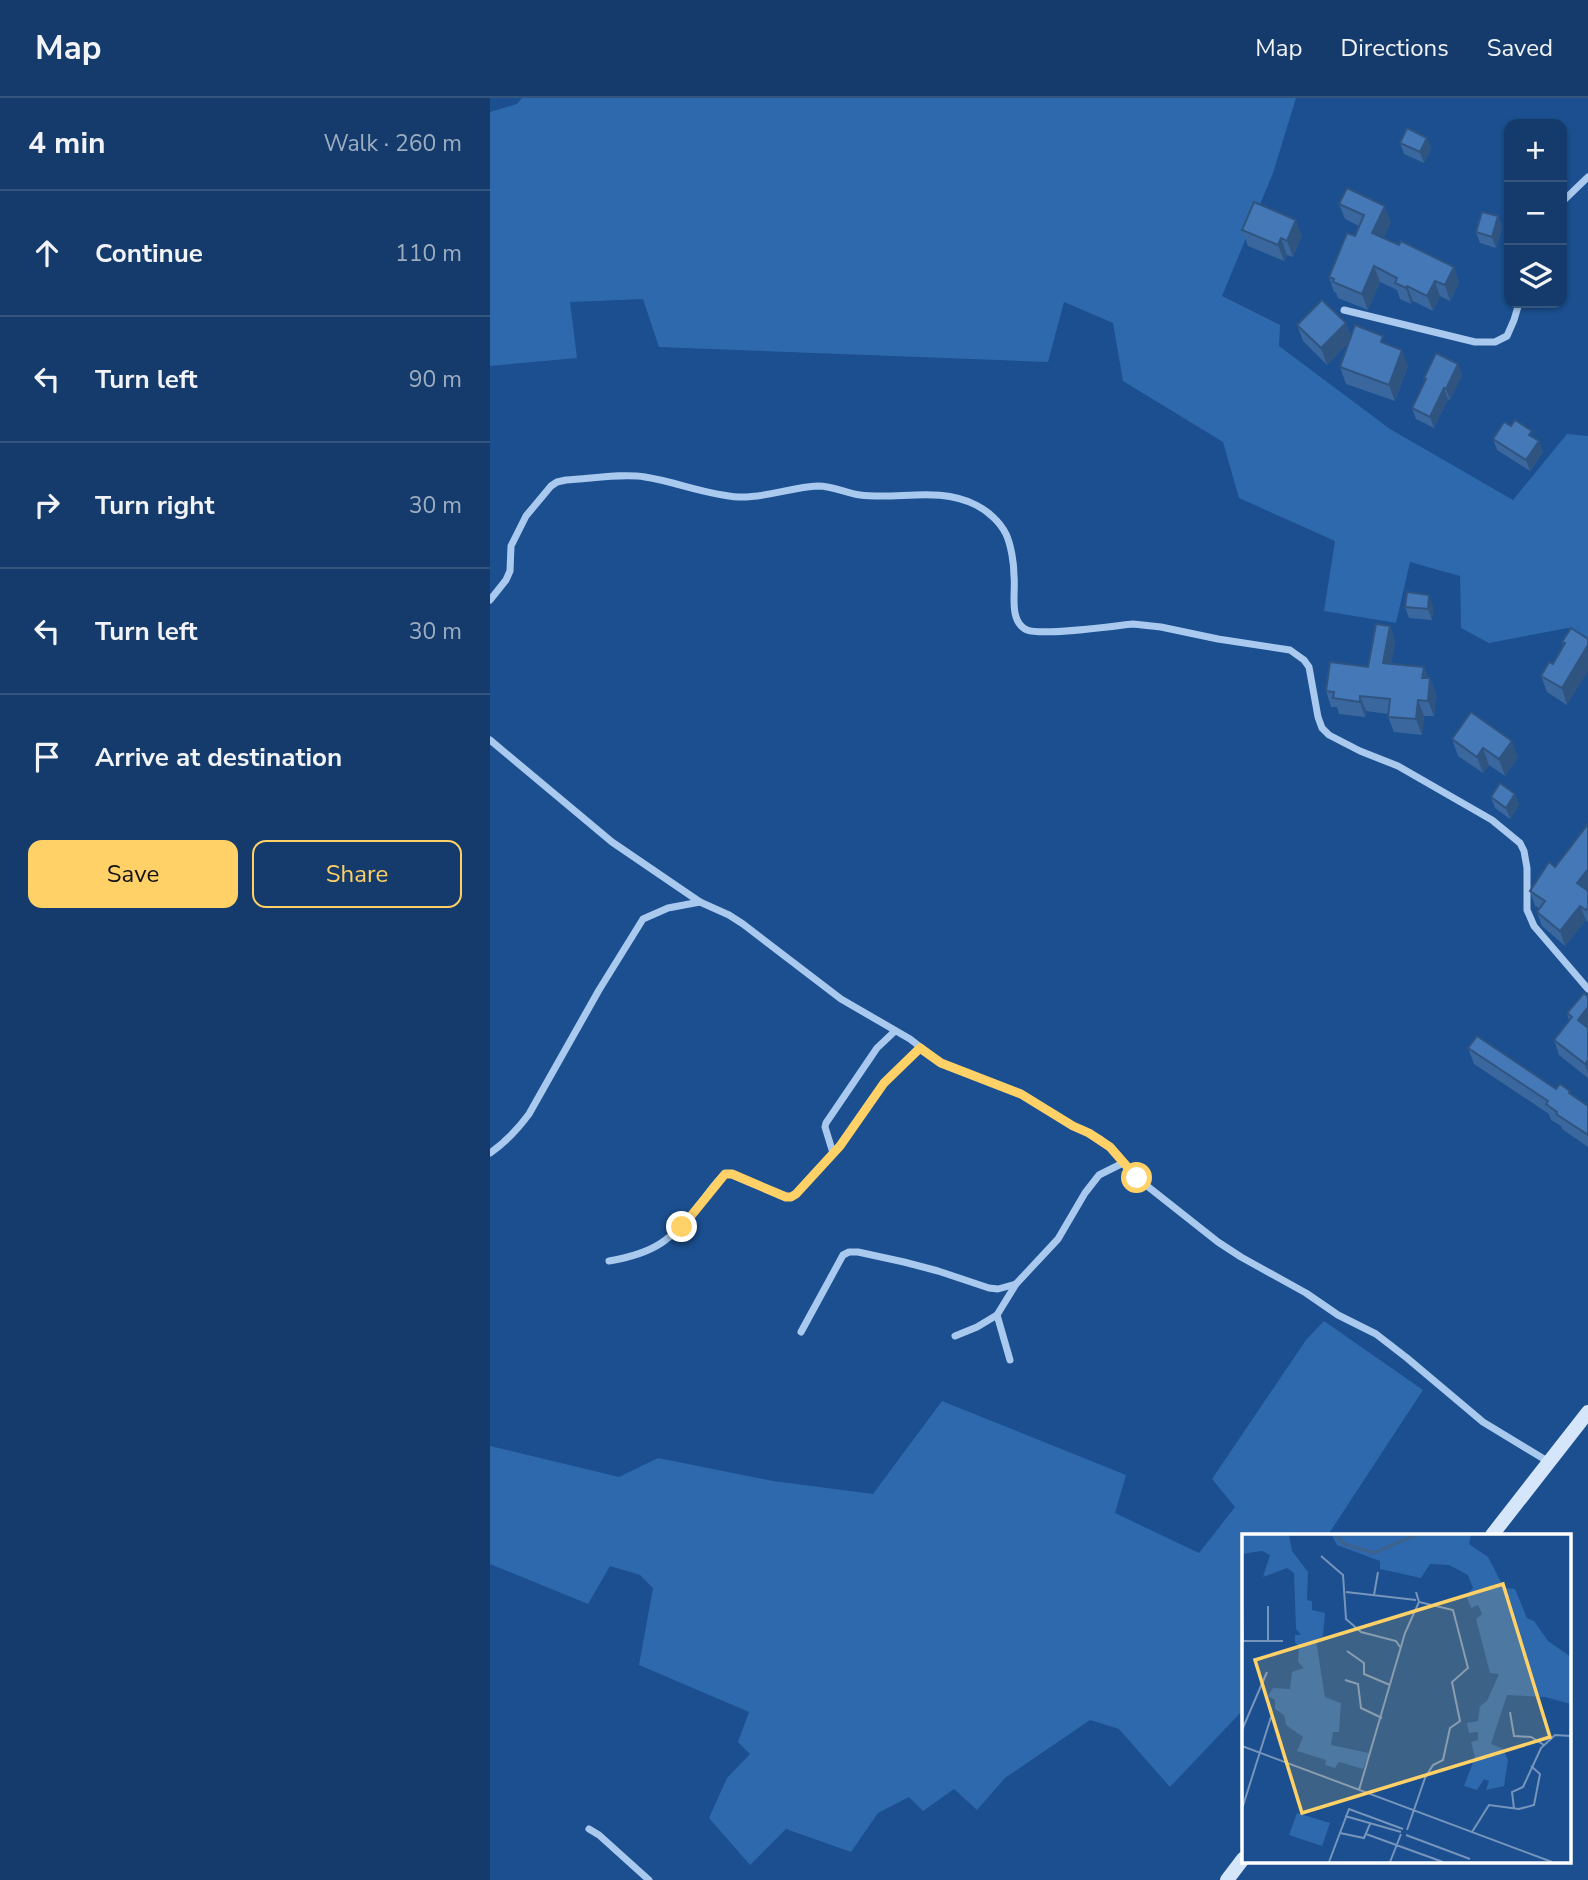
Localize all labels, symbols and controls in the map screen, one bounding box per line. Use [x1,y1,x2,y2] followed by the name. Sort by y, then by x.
[35,26,102,71] text: Map
[1255,32,1302,64] text: Map
[1340,32,1449,64] text: Directions
[1487,32,1553,64] text: Saved
[1504,119,1567,308] map controls
[1504,119,1567,182] button: +
[28,123,106,164] text: 4 min
[323,128,462,159] text: Walk · 260 m
[1504,182,1567,245] button: −
[28,234,66,272] icon: ahead
[95,236,203,271] text: Continue
[395,238,462,269] text: 110 m
[1504,245,1567,308] button: layers
[28,360,66,398] icon: left
[95,362,198,397] text: Turn left
[409,364,462,395] text: 90 m
[28,486,66,524] icon: right
[95,488,214,523] text: Turn right
[409,490,462,521] text: 30 m
[28,612,66,650] icon: left
[95,614,198,649] text: Turn left
[409,616,462,647] text: 30 m
[28,738,66,776] icon: arrive
[95,740,342,775] text: Arrive at destination
[28,840,238,908] button: Save
[252,840,462,908] button: Share
[1121,1162,1152,1193] route start
[666,1211,697,1242] route end
[1242,1534,1570,1862] inset map

